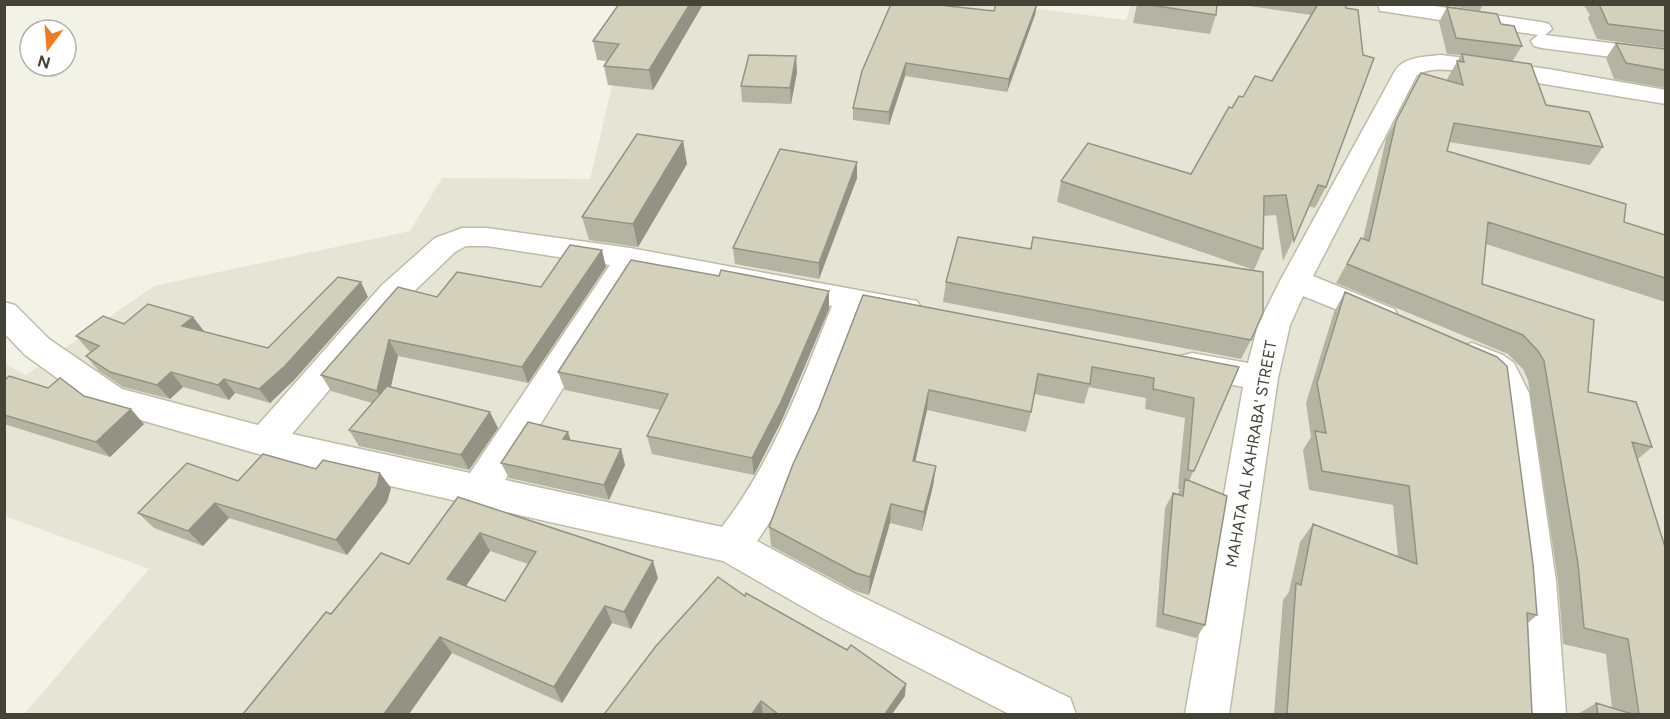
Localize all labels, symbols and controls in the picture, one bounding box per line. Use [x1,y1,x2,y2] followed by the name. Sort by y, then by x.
[18,18,78,78] north arrow
[35,51,53,73] text: N
[1222,339,1280,569] street label: MAHATA AL KAHRABA' STREET

